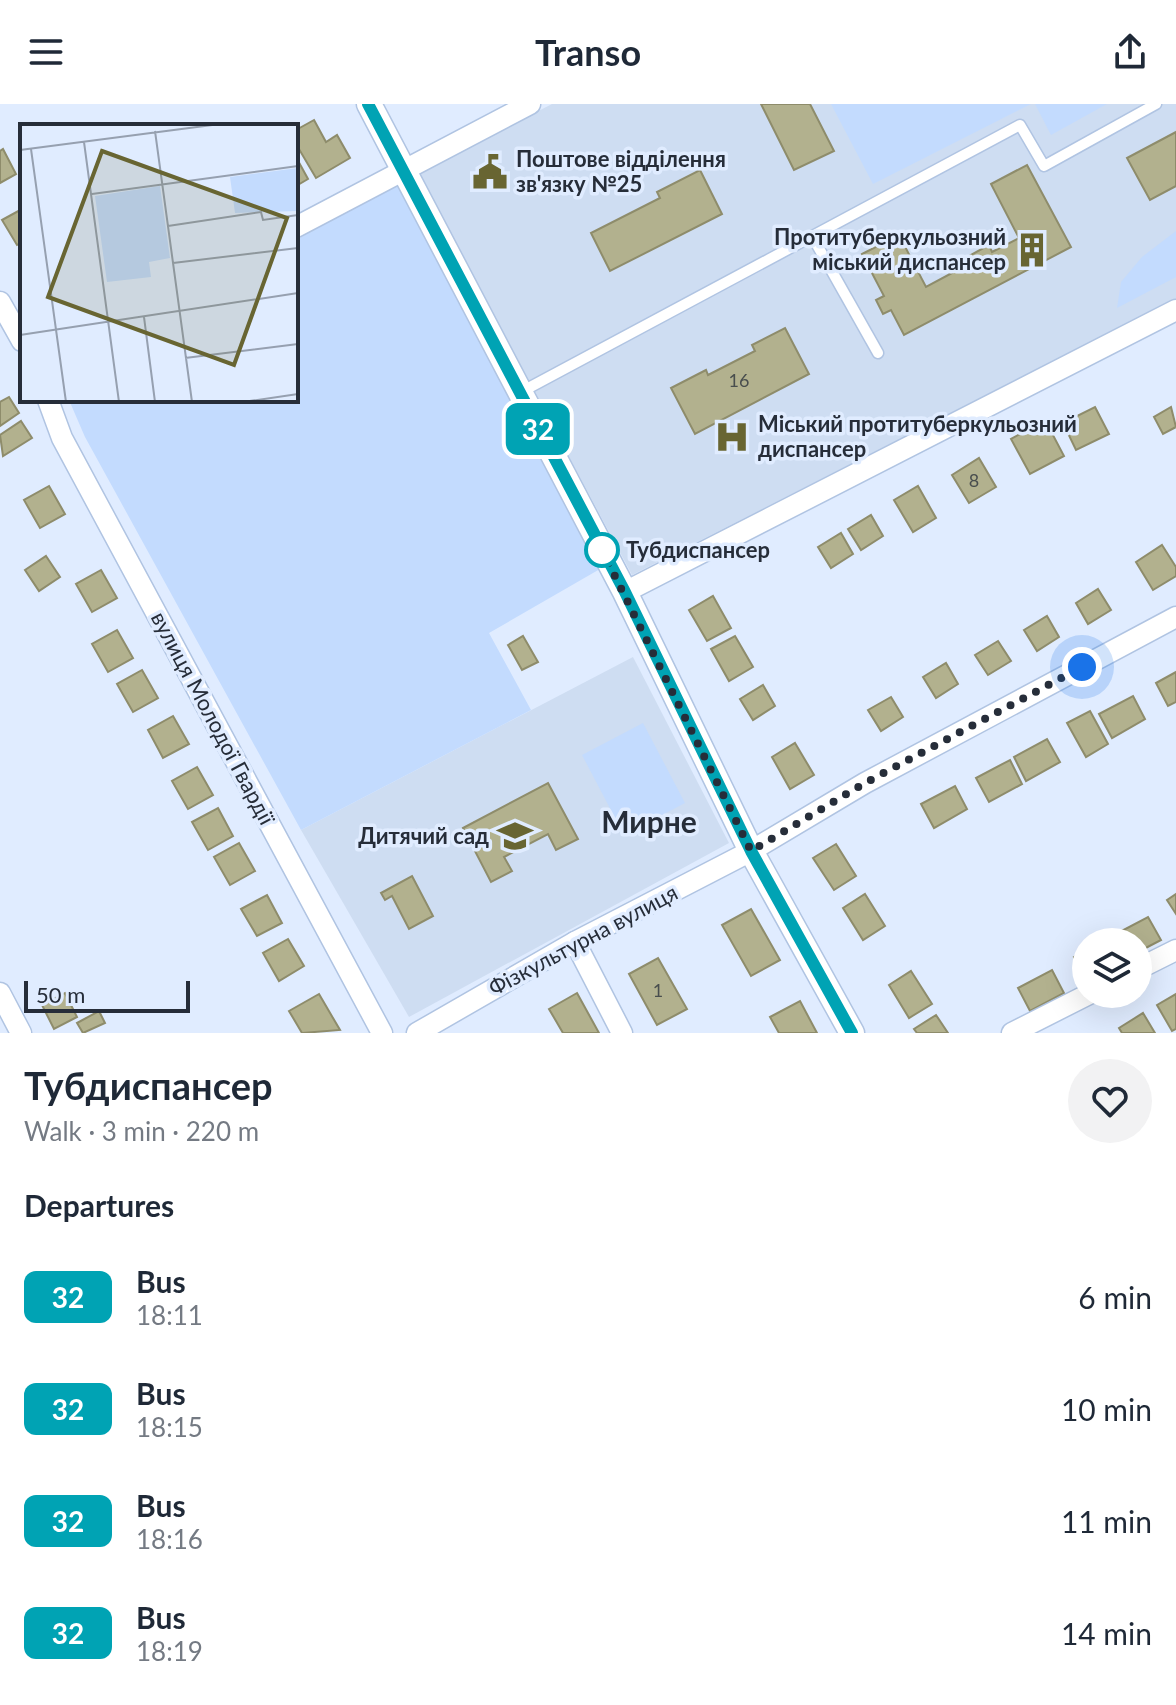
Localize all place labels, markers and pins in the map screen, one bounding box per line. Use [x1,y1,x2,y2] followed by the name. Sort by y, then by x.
[516,145,726,197] place label: Поштове відділення зв'язку №25
[471,153,509,191] public building icon: Поштове відділення зв'язку №25
[774,223,1006,275] place label: Протитуберкульозний міський диспансер
[1013,231,1051,269] building icon: Протитуберкульозний міський диспансер
[758,410,1077,462] place label: Міський протитуберкульозний диспансер
[713,418,751,456] hospital icon: Міський протитуберкульозний диспансер
[585,533,619,567] marker: Тубдиспансер
[626,536,770,563] place label: Тубдиспансер
[496,817,534,855] school or university icon: Дитячий сад
[358,822,489,849] place label: Дитячий сад

